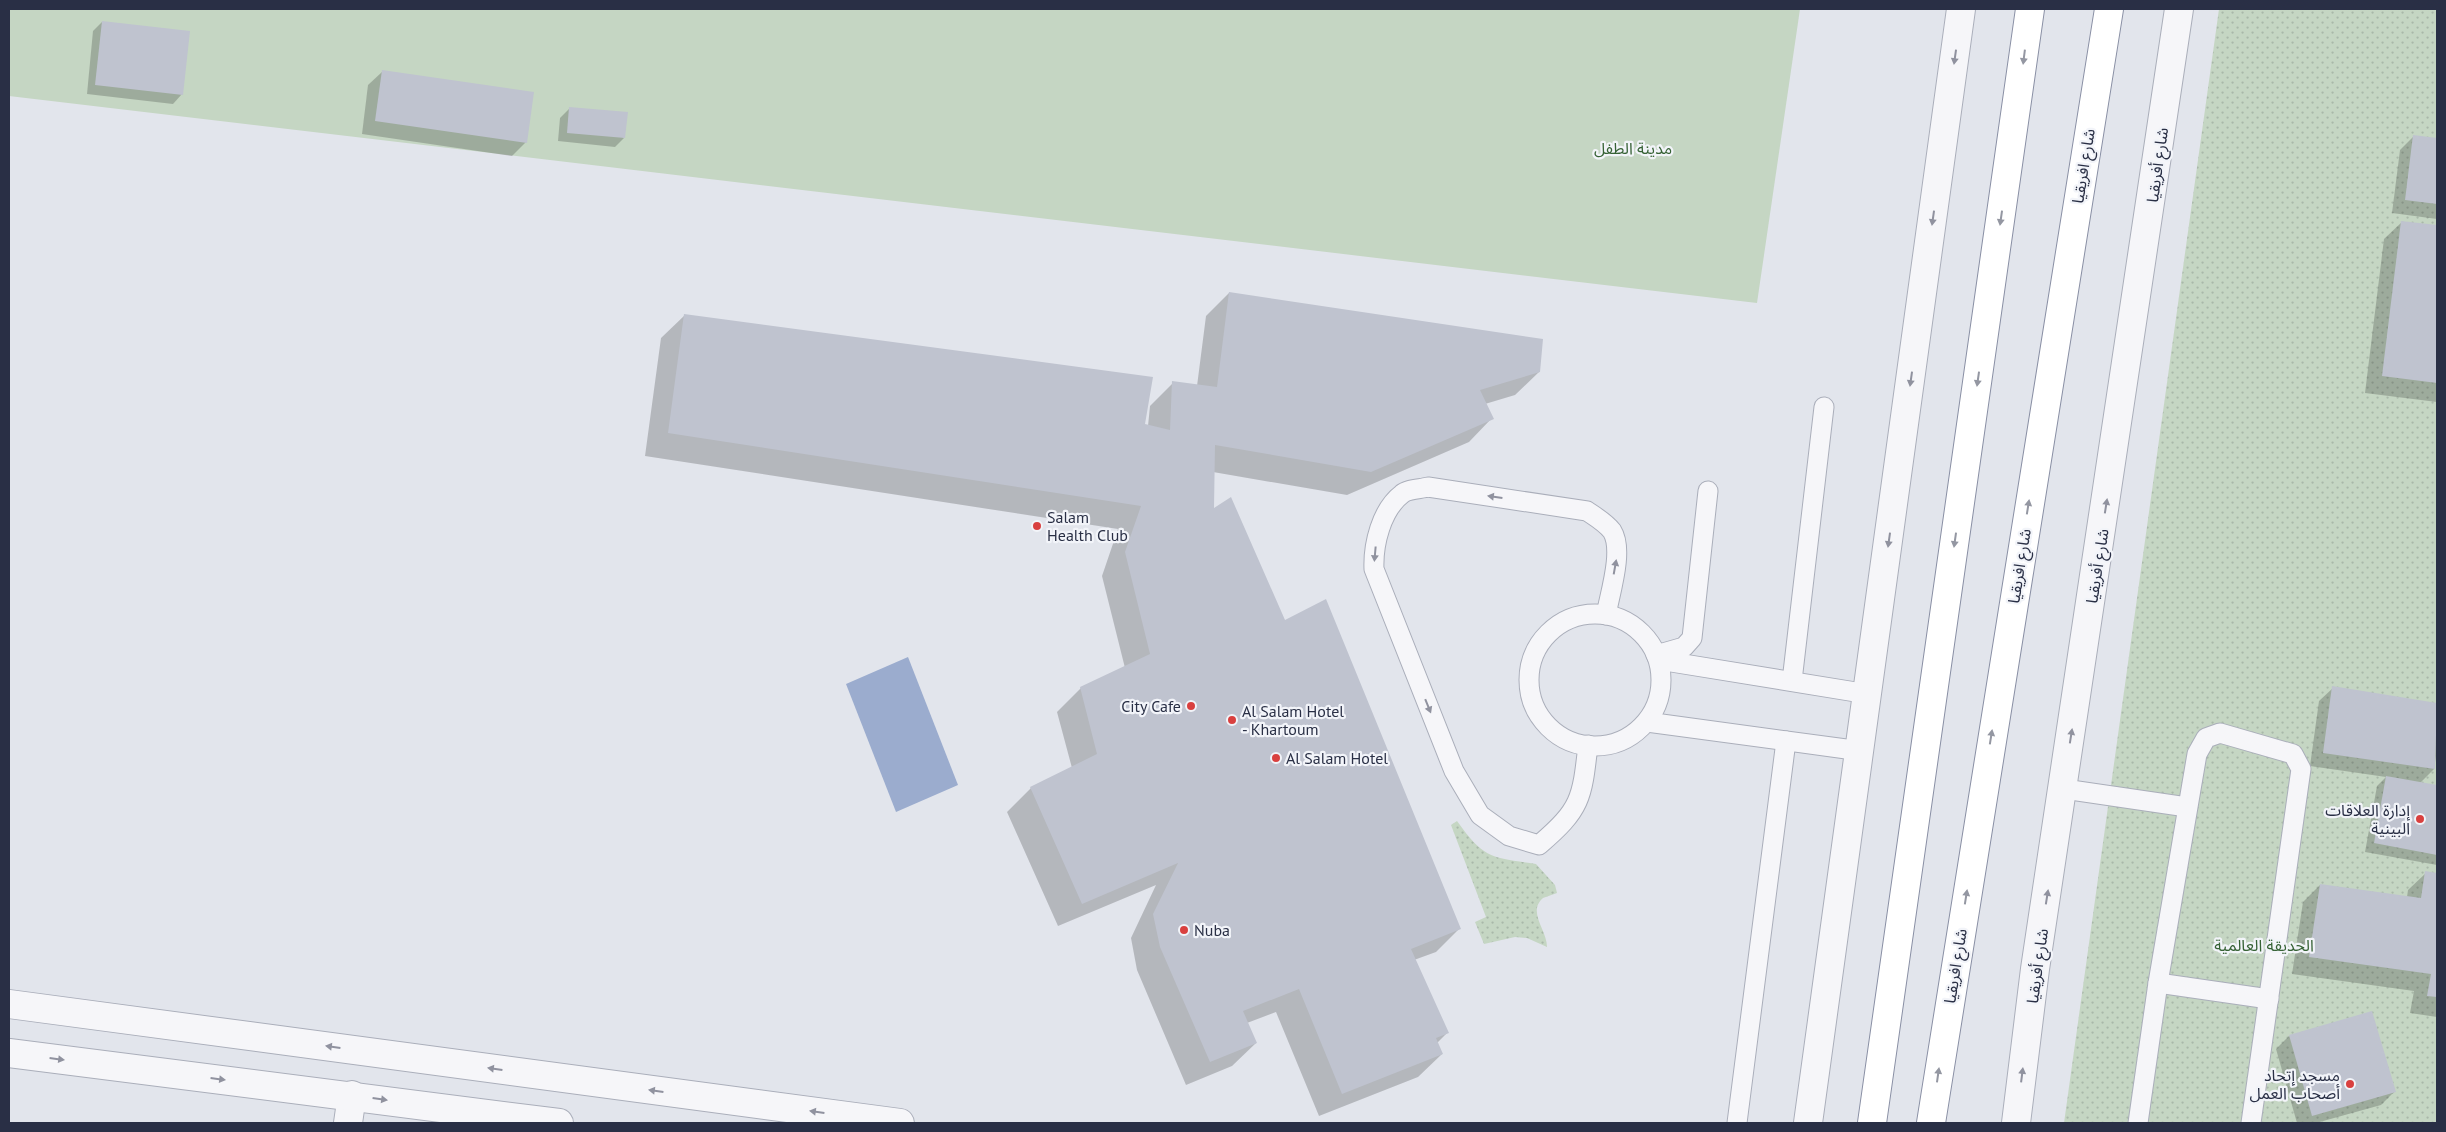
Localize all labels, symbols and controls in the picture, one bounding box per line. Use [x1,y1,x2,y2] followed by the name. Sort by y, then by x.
[1951,49,1959,65] one-way arrow
[2020,49,2028,65] one-way arrow
[2142,126,2175,204] street label: شارع أفريقيا
[2067,127,2102,205] street label: شارع افريقيا
[1594,138,1672,158] park label: مدينة الطفل
[1929,210,1937,226] one-way arrow
[1997,210,2005,226] one-way arrow
[1907,371,1915,387] one-way arrow
[1974,371,1982,387] one-way arrow
[1487,492,1503,500] one-way arrow
[2102,498,2110,514] one-way arrow
[2025,499,2033,515] one-way arrow
[1047,507,1128,545] place label: Salam Health Club
[1031,520,1043,532] marker: Salam Health Club
[2003,527,2038,605] street label: شارع افريقيا
[2081,527,2116,605] street label: شارع أفريقيا
[1885,532,1893,548] one-way arrow
[1951,532,1959,548] one-way arrow
[1370,546,1378,562] one-way arrow
[1611,559,1619,575] one-way arrow
[1121,696,1181,716] place label: City Cafe
[1425,698,1433,713] one-way arrow
[1185,700,1197,712] marker: City Cafe
[1242,701,1344,739] place label: Al Salam Hotel - Khartoum
[1226,714,1238,726] marker: Al Salam Hotel - Khartoum
[1988,728,1996,744] one-way arrow
[2068,728,2076,744] one-way arrow
[1286,748,1388,768] place label: Al Salam Hotel
[1270,752,1282,764] marker: Al Salam Hotel
[2325,800,2411,838] place label: إدارة العلاقات البينية
[2414,813,2426,825] marker: إدارة العلاقات البينية
[2043,888,2051,904] one-way arrow
[1962,889,1970,905] one-way arrow
[1194,920,1230,940] place label: Nuba
[1178,924,1190,936] marker: Nuba
[1939,927,1974,1005] street label: شارع افريقيا
[2022,927,2055,1005] street label: شارع أفريقيا
[2214,935,2314,955] park label: الحديقة العالمية
[325,1043,341,1051] one-way arrow
[49,1055,65,1063] one-way arrow
[486,1065,502,1073] one-way arrow
[2250,1065,2340,1103] place label: مسجد إتحاد أصحاب العمل
[1934,1067,1942,1083] one-way arrow
[2018,1067,2026,1083] one-way arrow
[211,1075,227,1083] one-way arrow
[2344,1078,2356,1090] marker: مسجد إتحاد أصحاب العمل
[647,1086,663,1094] one-way arrow
[372,1095,388,1103] one-way arrow
[808,1108,824,1116] one-way arrow

